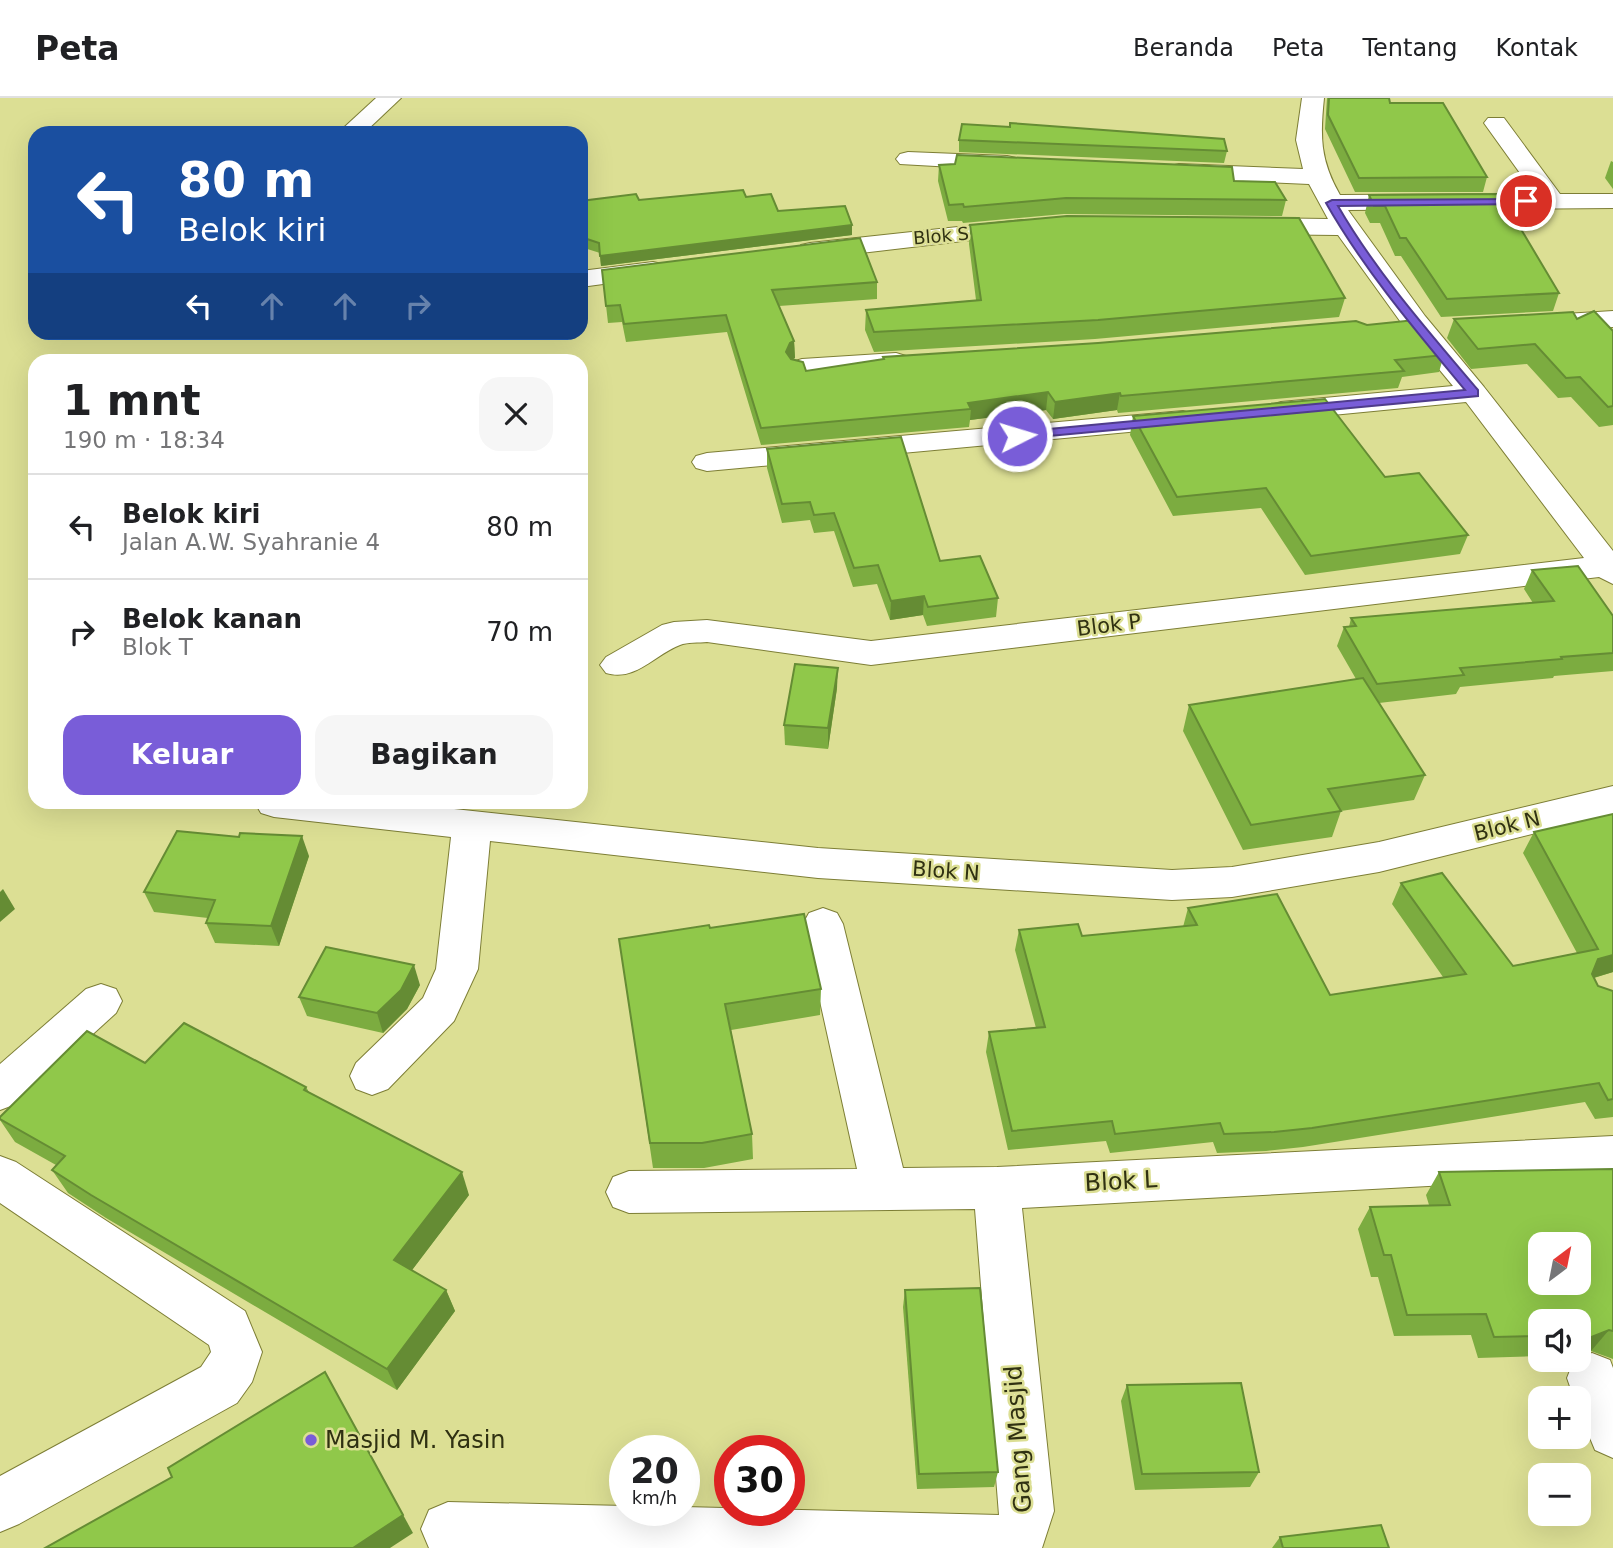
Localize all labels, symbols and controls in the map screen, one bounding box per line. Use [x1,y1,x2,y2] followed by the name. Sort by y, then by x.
[35,29,120,68] text: Peta
[1133,34,1234,62] text: Beranda
[1272,34,1324,62] text: Peta
[1362,34,1458,62] text: Tentang
[1496,34,1578,62] text: Kontak
[178,152,314,209] text: 80 m
[63,154,154,245] icon: left
[1496,171,1556,231] pin
[1507,182,1545,220] icon: arrive
[178,211,326,249] text: Belok kiri
[912,223,970,248] street label: Blok S
[180,287,218,325] icon: left
[253,287,291,325] icon: ahead
[326,287,364,325] icon: ahead
[399,287,437,325] icon: right
[63,376,201,425] text: 1 mnt
[479,377,553,451] button: close
[980,399,1054,473] position arrow
[63,427,225,453] text: 190 m · 18:34
[122,499,261,529] text: Belok kiri
[63,508,101,546] icon: left
[486,512,553,542] text: 80 m
[122,529,380,555] text: Jalan A.W. Syahranie 4
[122,604,302,634] text: Belok kanan
[1075,609,1143,641] street label: Blok P
[63,613,101,651] icon: right
[486,617,553,647] text: 70 m
[122,634,193,660] text: Blok T
[63,715,301,795] button: Keluar
[315,715,553,795] button: Bagikan
[1471,806,1543,846] street label: Blok N
[911,857,981,885] street label: Blok N
[1084,1165,1159,1197] street label: Blok L
[1528,1232,1591,1295] north arrow
[1528,1232,1591,1526] map controls
[1528,1309,1591,1372] button: sound
[999,1364,1037,1514] street label: Gang Masjid
[1528,1386,1591,1449] button: +
[325,1426,506,1454] place label: Masjid M. Yasin
[303,1432,319,1448] marker: Masjid M. Yasin
[714,1435,805,1526] speed limit sign: 30
[630,1451,679,1491] text: 20
[1528,1463,1591,1526] button: −
[632,1487,677,1508] text: km/h

